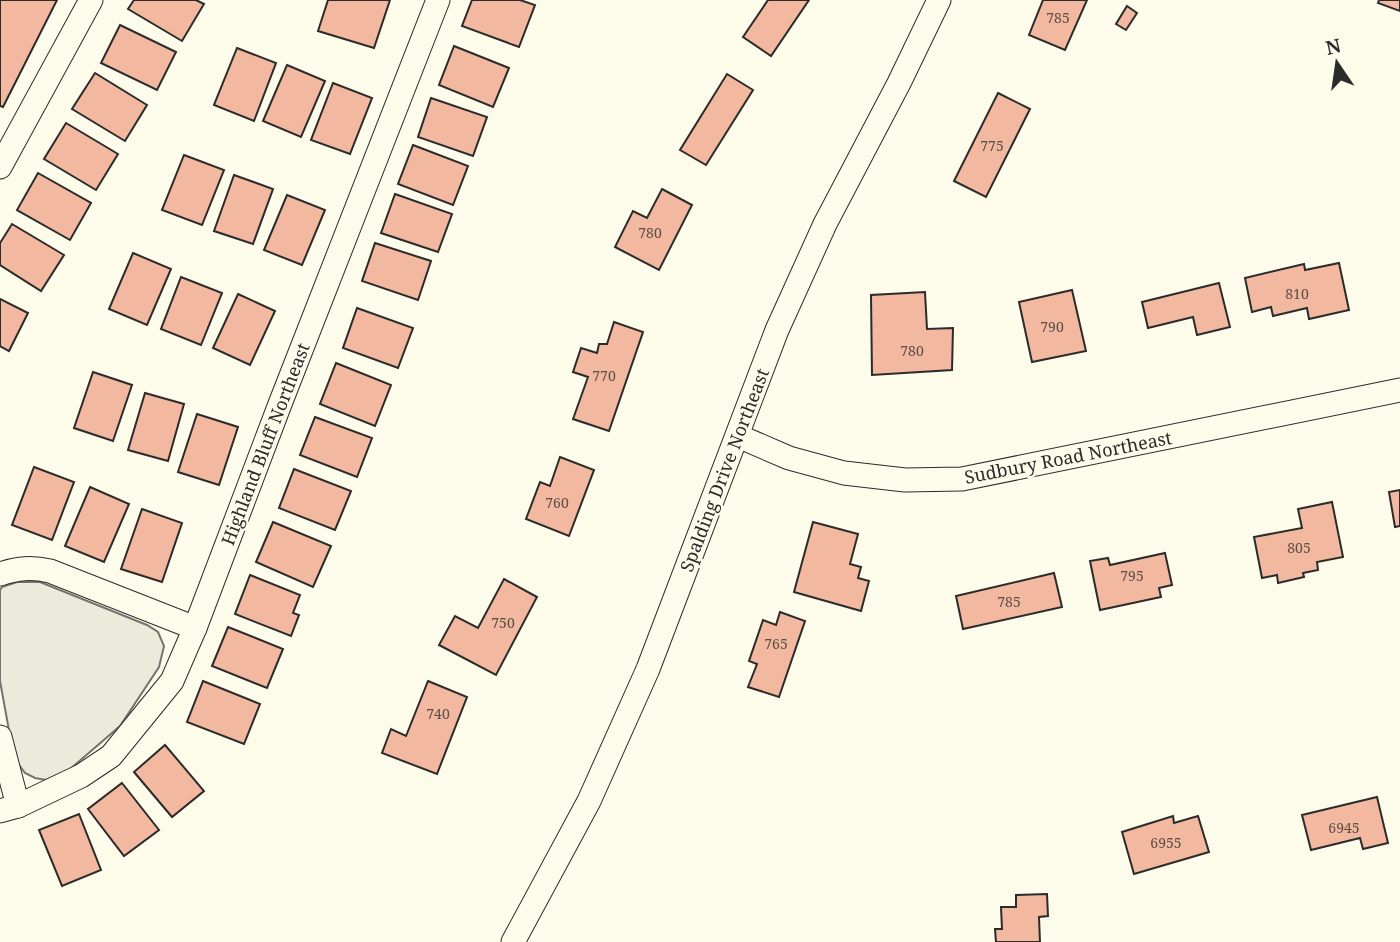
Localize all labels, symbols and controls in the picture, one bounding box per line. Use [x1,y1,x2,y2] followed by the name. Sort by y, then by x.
[1046,8,1070,27] house number: 785
[1302,28,1372,98] north arrow
[1323,32,1343,61] text: N
[980,136,1004,155] house number: 775
[638,223,662,242] house number: 780
[1285,284,1309,303] house number: 810
[1040,317,1064,336] house number: 790
[215,339,315,549] street label: Highland Bluff Northeast
[900,341,924,360] house number: 780
[674,365,774,575] street label: Spalding Drive Northeast
[592,366,616,385] house number: 770
[962,425,1174,489] street label: Sudbury Road Northeast
[545,493,569,512] house number: 760
[1287,538,1311,557] house number: 805
[1120,566,1144,585] house number: 795
[997,592,1021,611] house number: 785
[491,613,515,632] house number: 750
[764,634,788,653] house number: 765
[426,704,450,723] house number: 740
[1328,818,1360,837] house number: 6945
[1150,833,1182,852] house number: 6955

